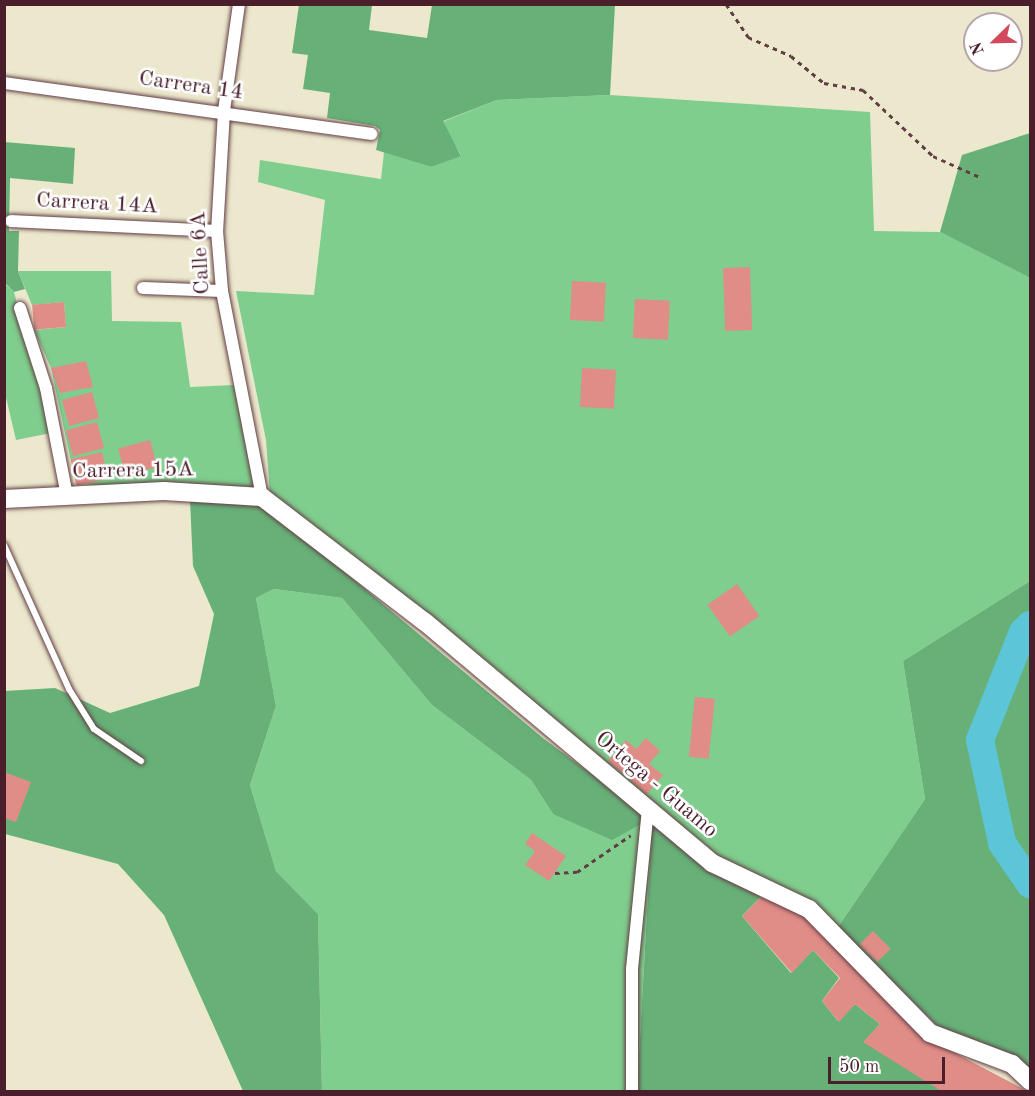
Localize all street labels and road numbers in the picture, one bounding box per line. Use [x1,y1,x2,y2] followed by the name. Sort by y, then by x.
[137,66,245,106] street label: Carrera 14
[35,188,159,220] street label: Carrera 14A
[186,211,216,295] street label: Calle 6A
[72,457,194,485] street label: Carrera 15A
[589,726,723,844] street label: Ortega - Guamo

